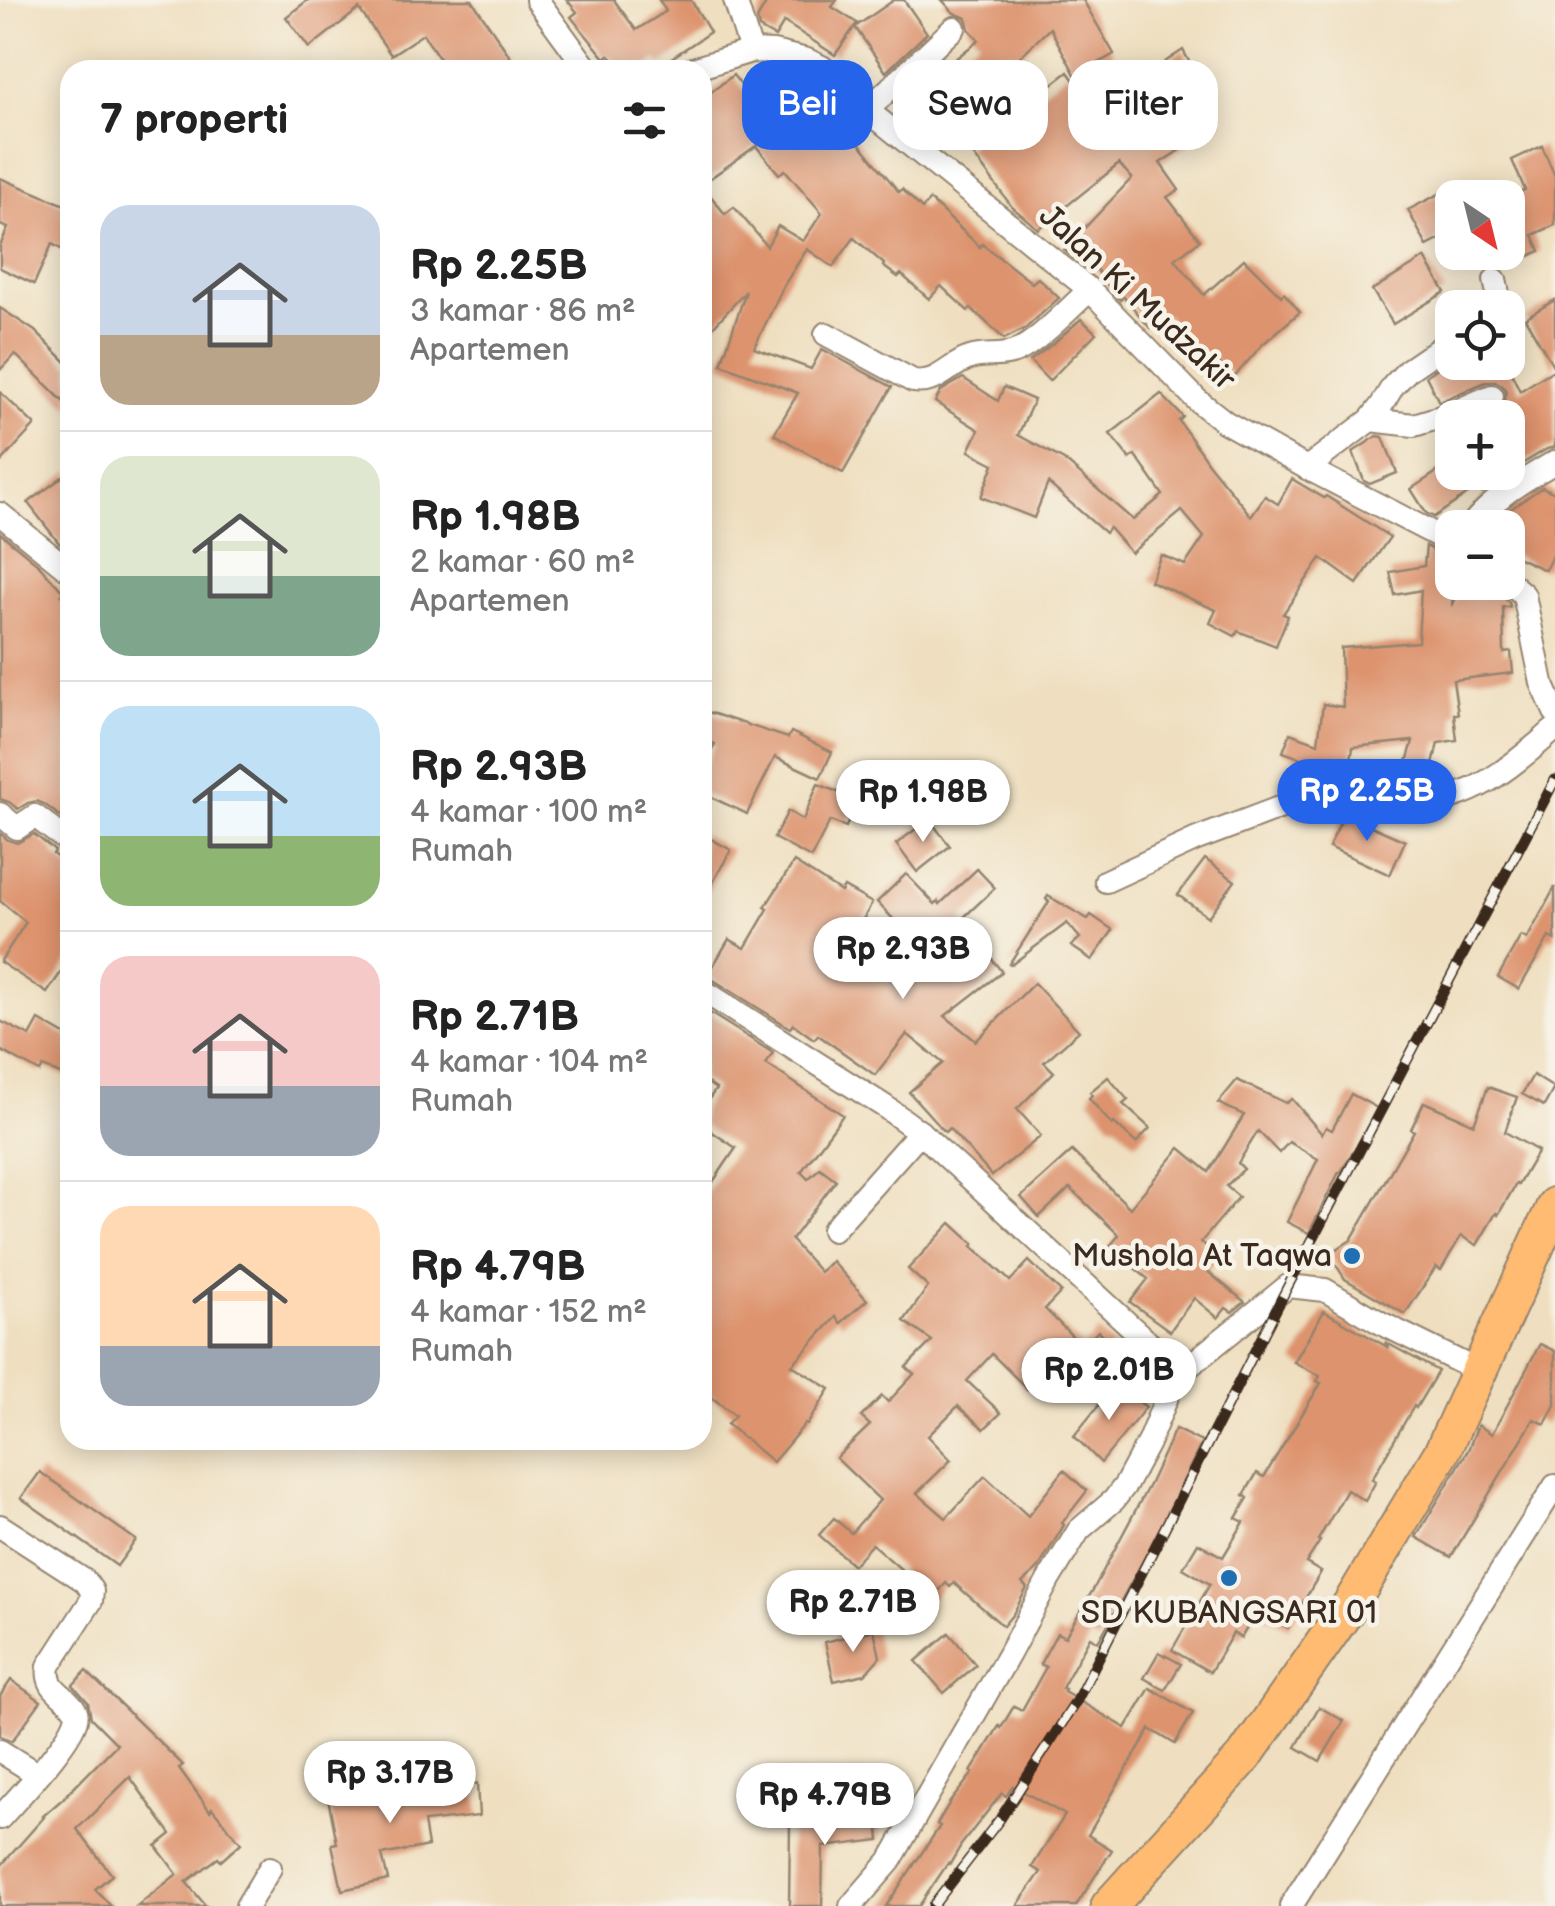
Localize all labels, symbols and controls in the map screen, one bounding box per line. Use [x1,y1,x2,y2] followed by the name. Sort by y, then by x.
[742,60,873,150] chip: Beli
[893,60,1048,150] chip: Sewa
[1068,60,1218,150] chip: Filter
[617,93,672,148] icon: filters
[100,95,288,146] text: 7 properti
[1435,180,1525,270] north arrow
[1435,180,1525,600] map controls
[1031,197,1244,399] street label: Jalan Ki Mudzakir
[410,241,588,292] text: Rp 2.25B
[180,245,300,365] icon: home
[1435,290,1525,380] button: locate
[410,292,636,331] text: 3 kamar · 86 m²
[410,331,569,370] text: Apartemen
[1435,400,1525,490] button: +
[410,492,581,543] text: Rp 1.98B
[180,496,300,616] icon: home
[1435,510,1525,600] button: −
[410,543,635,582] text: 2 kamar · 60 m²
[410,582,569,621] text: Apartemen
[410,742,587,793] text: Rp 2.93B
[180,746,300,866] icon: home
[1264,759,1470,844] pin: Rp 2.25B
[820,760,1026,845] pin: Rp 1.98B
[1299,772,1435,811] text: Rp 2.25B
[858,773,988,812] text: Rp 1.98B
[410,793,647,832] text: 4 kamar · 100 m²
[410,832,513,871] text: Rumah
[800,917,1006,1002] pin: Rp 2.93B
[835,930,971,969] text: Rp 2.93B
[410,992,579,1043] text: Rp 2.71B
[180,996,300,1116] icon: home
[410,1043,648,1082] text: 4 kamar · 104 m²
[410,1082,513,1121] text: Rumah
[1072,1237,1332,1276] place label: Mushola At Taqwa
[410,1242,586,1293] text: Rp 4.79B
[1341,1245,1363,1267] marker: Mushola At Taqwa
[180,1246,300,1366] icon: home
[410,1293,647,1332] text: 4 kamar · 152 m²
[410,1332,513,1371] text: Rumah
[1006,1338,1212,1423] pin: Rp 2.01B
[1043,1351,1175,1390] text: Rp 2.01B
[1218,1567,1240,1589] marker: SD KUBANGSARI 01
[750,1570,956,1655] pin: Rp 2.71B
[789,1583,917,1622] text: Rp 2.71B
[1081,1594,1377,1633] place label: SD KUBANGSARI 01
[287,1741,493,1826] pin: Rp 3.17B
[326,1754,454,1793] text: Rp 3.17B
[722,1763,928,1848] pin: Rp 4.79B
[758,1776,892,1815] text: Rp 4.79B

